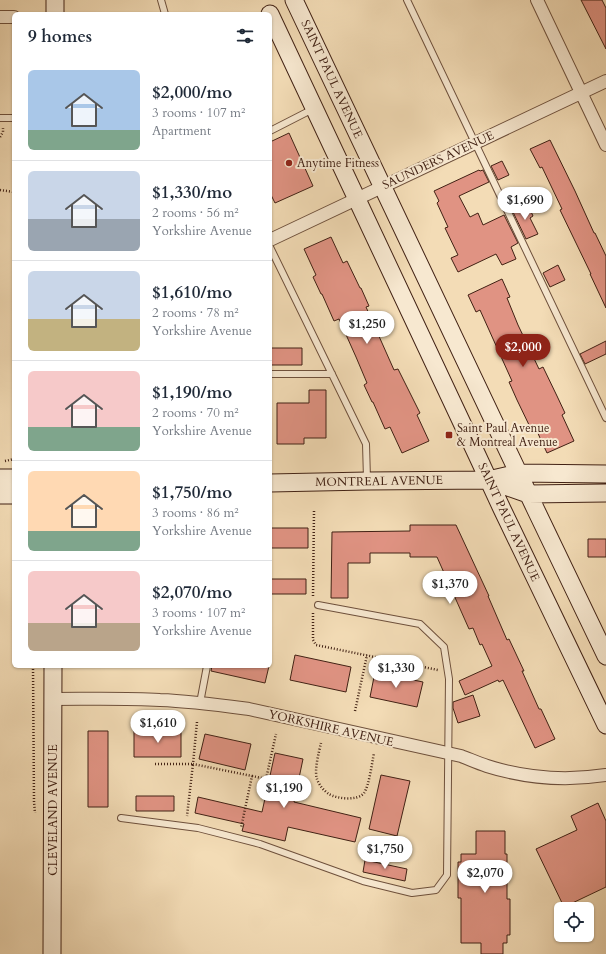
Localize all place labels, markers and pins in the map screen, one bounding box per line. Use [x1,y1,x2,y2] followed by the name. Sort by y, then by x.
[297,155,379,171] place label: Anytime Fitness
[284,158,294,168] marker: Anytime Fitness
[492,187,558,221] pin: $1,690
[334,311,400,345] pin: $1,250
[490,334,556,368] pin: $2,000
[457,420,558,450] place label: Saint Paul Avenue & Montreal Avenue
[444,430,454,440] marker: Saint Paul Avenue & Montreal Avenue
[417,571,483,605] pin: $1,370
[363,655,429,689] pin: $1,330
[125,710,191,744] pin: $1,610
[251,775,317,809] pin: $1,190
[352,836,418,870] pin: $1,750
[452,860,518,894] pin: $2,070

